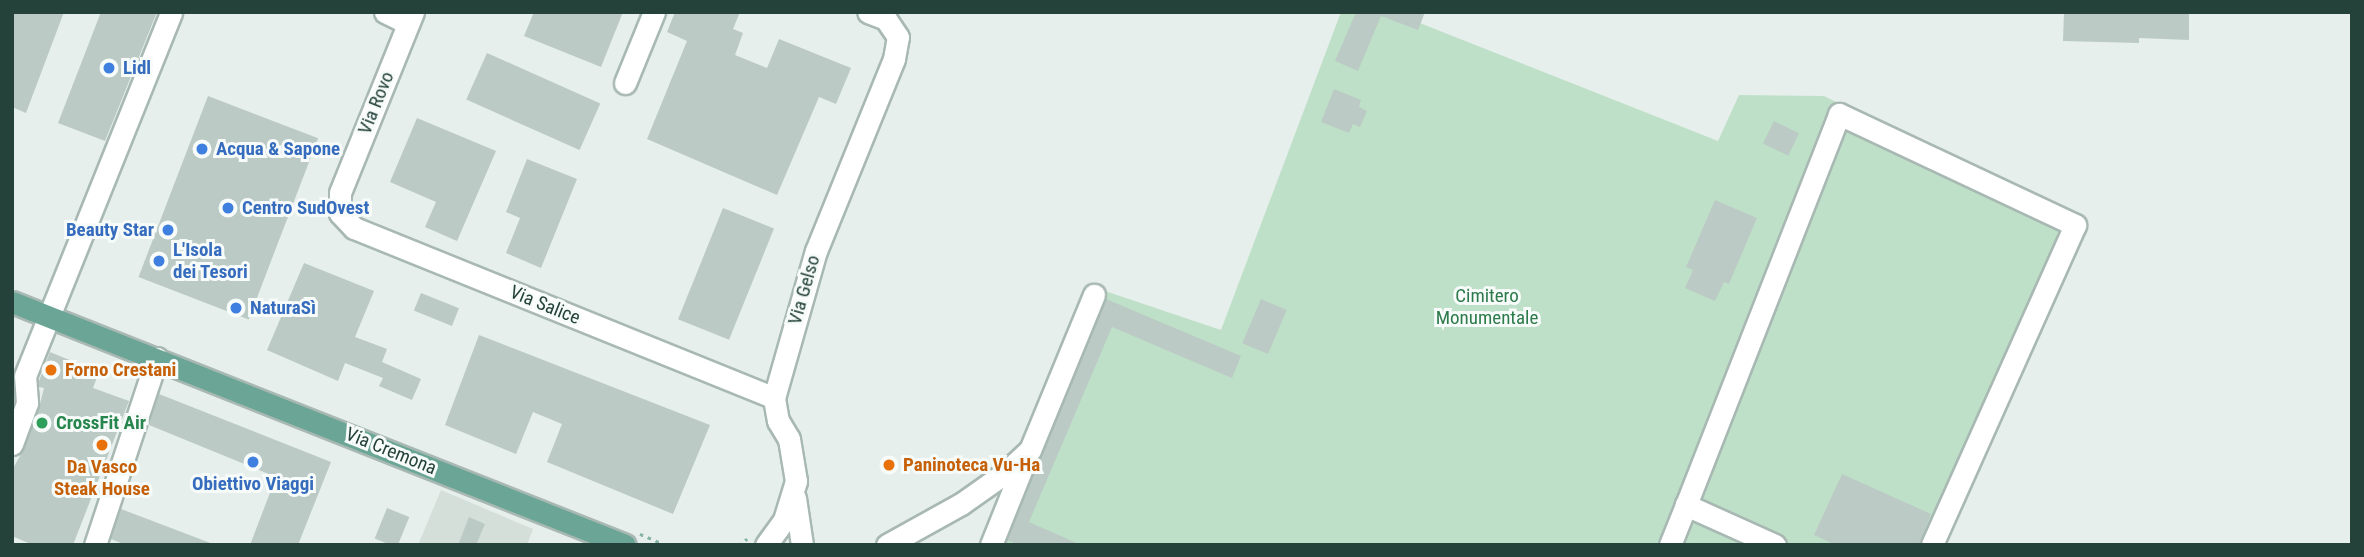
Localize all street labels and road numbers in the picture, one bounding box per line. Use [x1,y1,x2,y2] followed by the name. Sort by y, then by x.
[353,68,399,138] street label: Via Rovo
[783,253,825,327] street label: Via Gelso
[507,281,583,329] street label: Via Salice
[342,422,440,480] street label: Via Cremona

